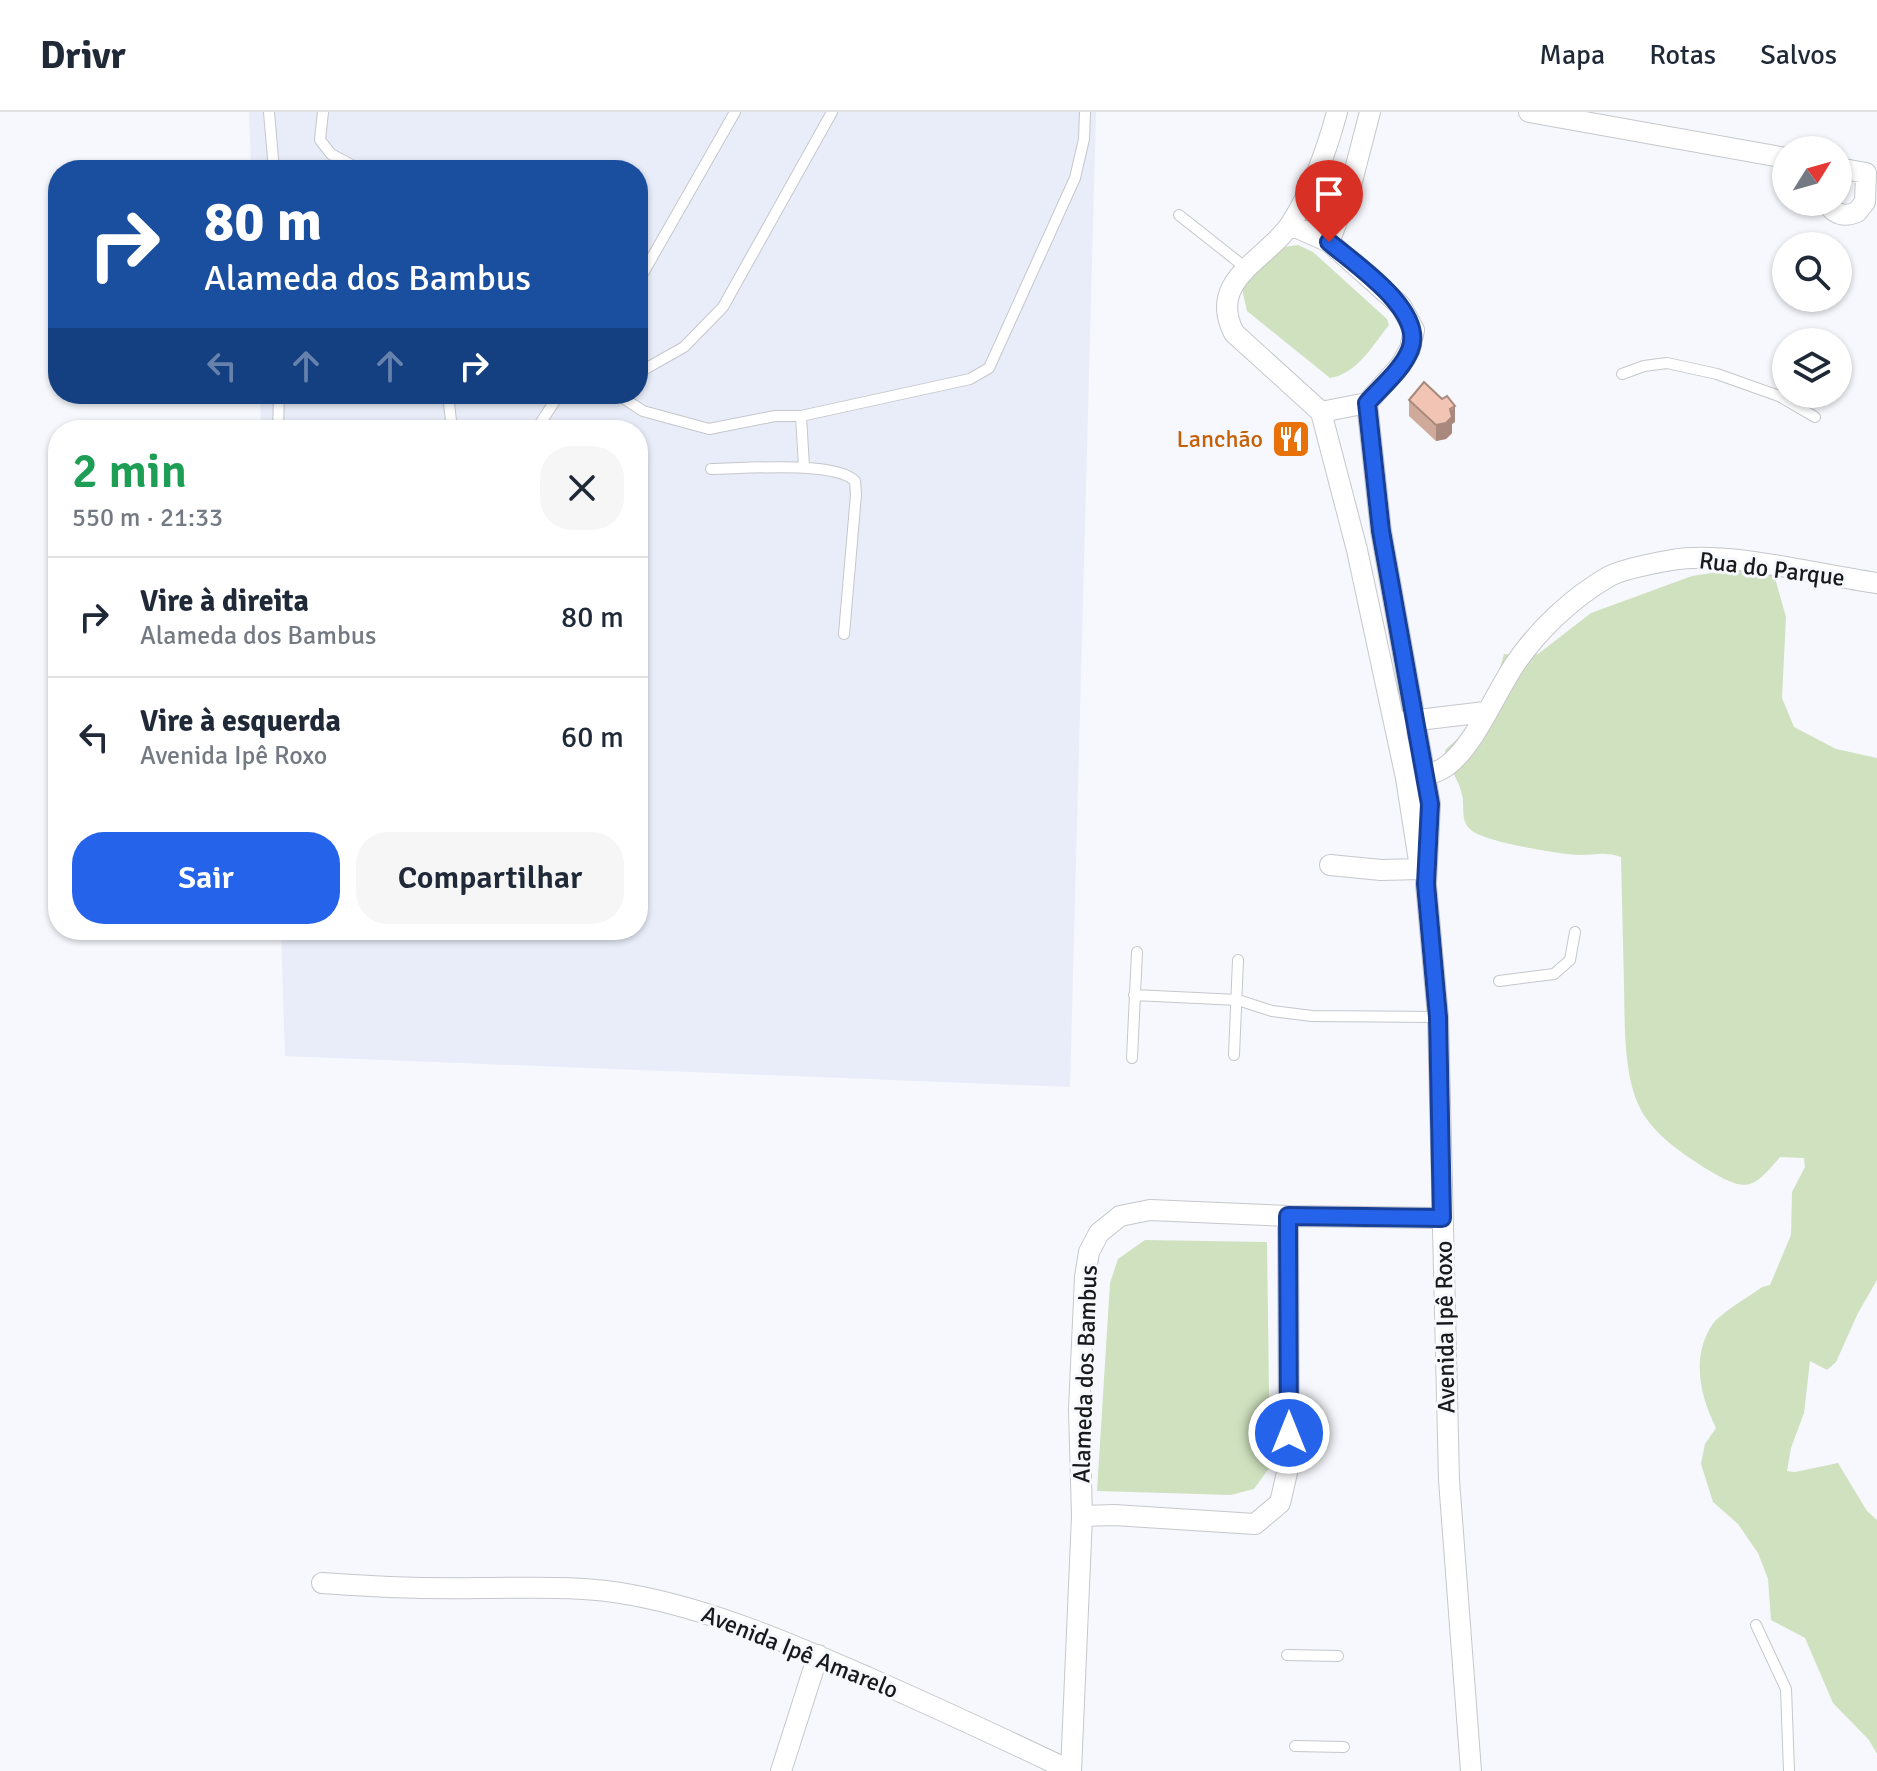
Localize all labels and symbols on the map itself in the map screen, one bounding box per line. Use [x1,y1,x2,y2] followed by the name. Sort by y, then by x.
[1772,136,1852,216] north arrow
[1295,160,1363,242] pin
[1270,418,1312,460] restaurant icon: Lanchão
[1177,424,1263,454] place label: Lanchão
[1697,545,1847,593] street label: Rua do Parque
[1428,1240,1462,1414] street label: Avenida Ipê Roxo
[1066,1264,1104,1484] street label: Alameda dos Bambus
[1247,1391,1331,1475] position arrow
[697,1599,903,1705] street label: Avenida Ipê Amarelo

